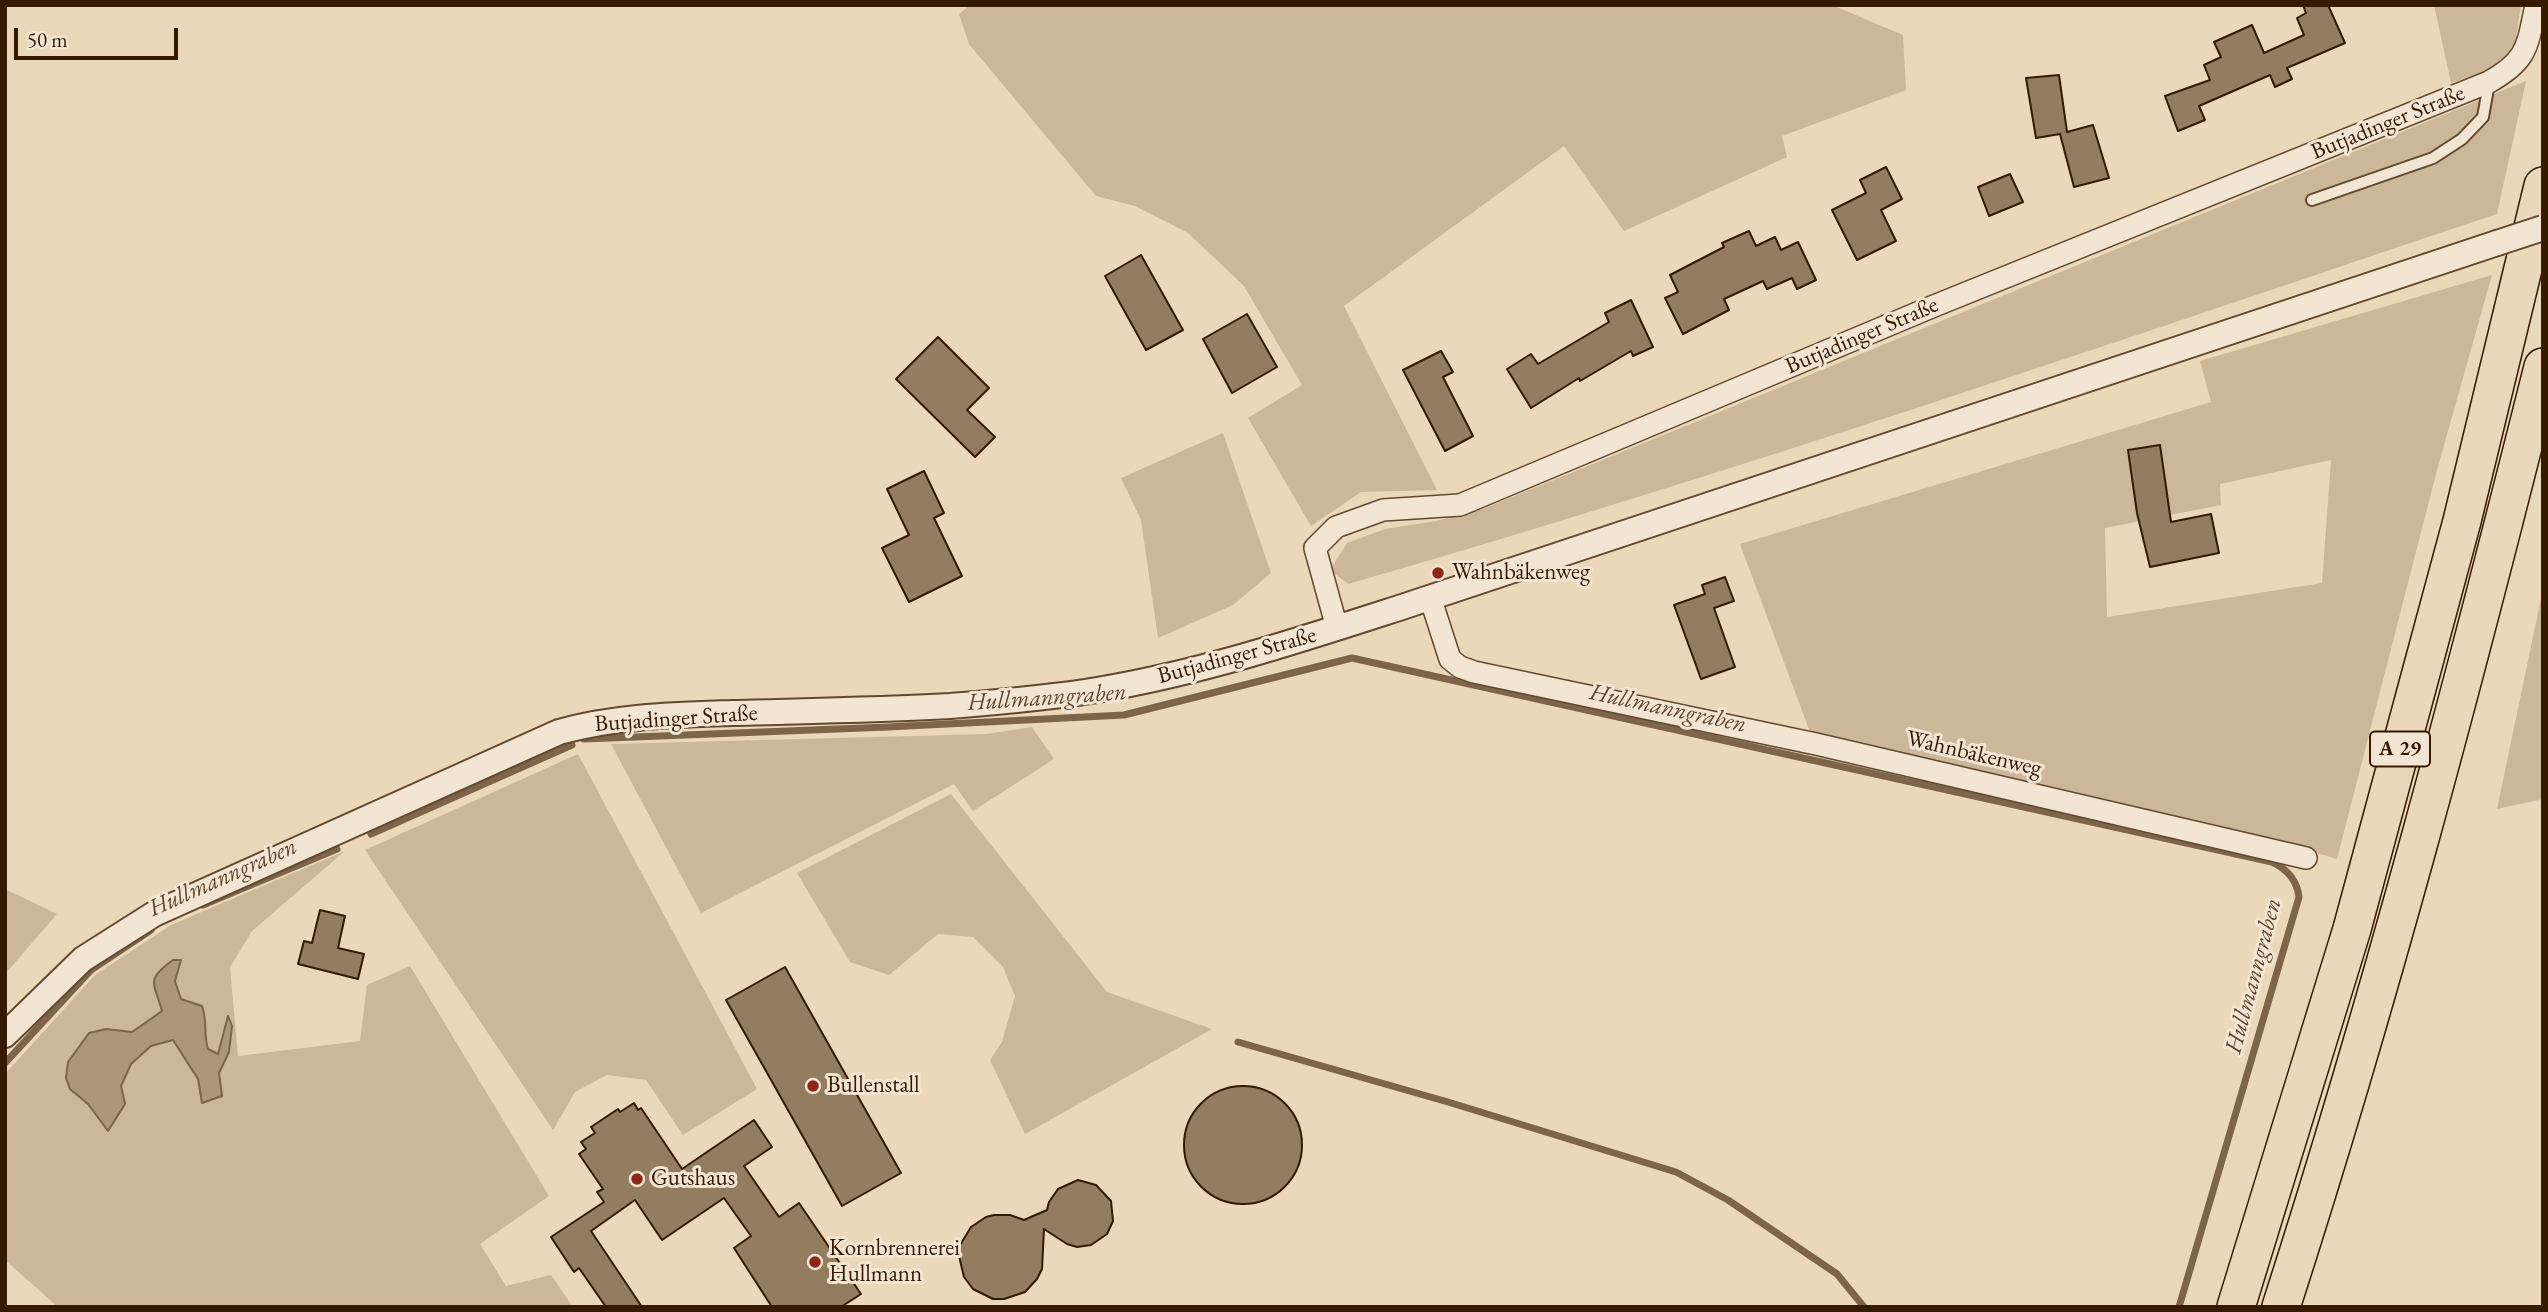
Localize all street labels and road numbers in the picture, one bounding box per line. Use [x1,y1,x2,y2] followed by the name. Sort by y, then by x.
[2307,80,2469,166] street label: Butjadinger Straße
[1781,291,1943,381] street label: Butjadinger Straße
[1155,622,1319,690] street label: Butjadinger Straße
[594,700,758,738] street label: Butjadinger Straße
[1904,725,2044,783] street label: Wahnbäkenweg
[2370,732,2430,766] road number: A 29

